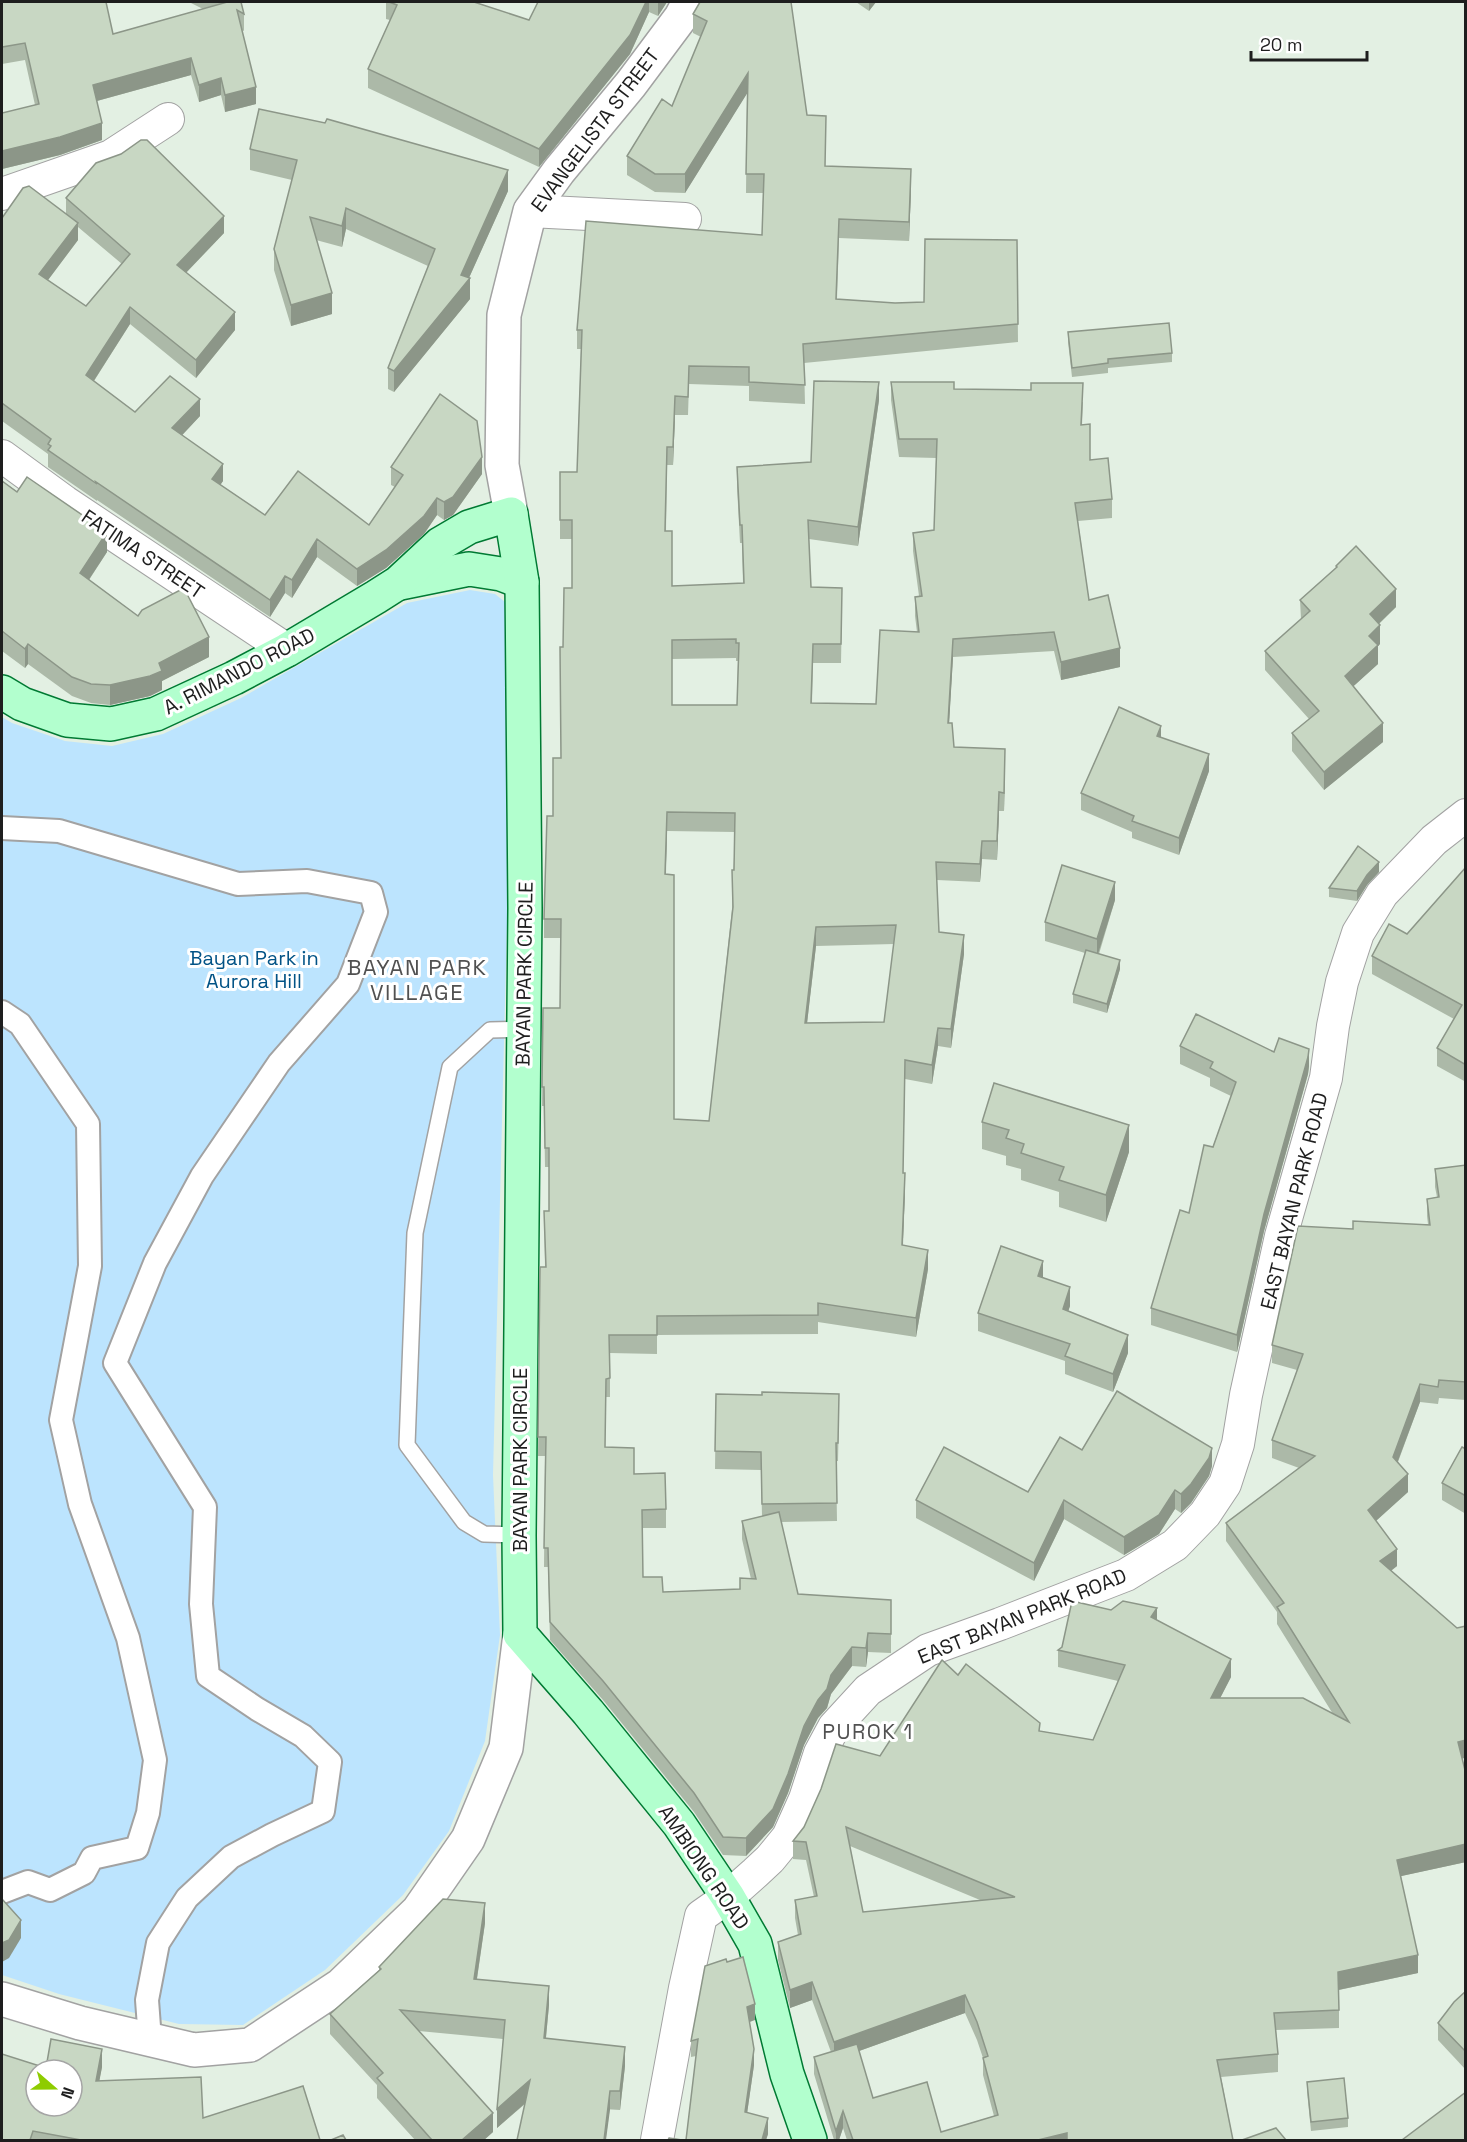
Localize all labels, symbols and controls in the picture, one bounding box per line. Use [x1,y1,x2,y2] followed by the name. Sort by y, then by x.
[1251,24,1366,62] scale bar
[1260,33,1303,56] text: 20 m
[525,43,665,217] street label: EVANGELISTA STREET
[77,503,210,605] street label: FATIMA STREET
[159,622,319,720] street label: A. RIMANDO ROAD
[509,881,539,1067] street label: BAYAN PARK CIRCLE
[189,945,319,994] park label: Bayan Park in Aurora Hill
[347,953,487,1006] district label: BAYAN PARK VILLAGE
[1254,1090,1334,1312] street label: EAST BAYAN PARK ROAD
[507,1368,533,1552] street label: BAYAN PARK CIRCLE
[914,1562,1130,1670] street label: EAST BAYAN PARK ROAD
[822,1718,914,1745] district label: PUROK 1
[653,1800,755,1934] street label: AMBIONG ROAD
[24,2058,84,2118] north arrow
[56,2084,79,2102] text: N

